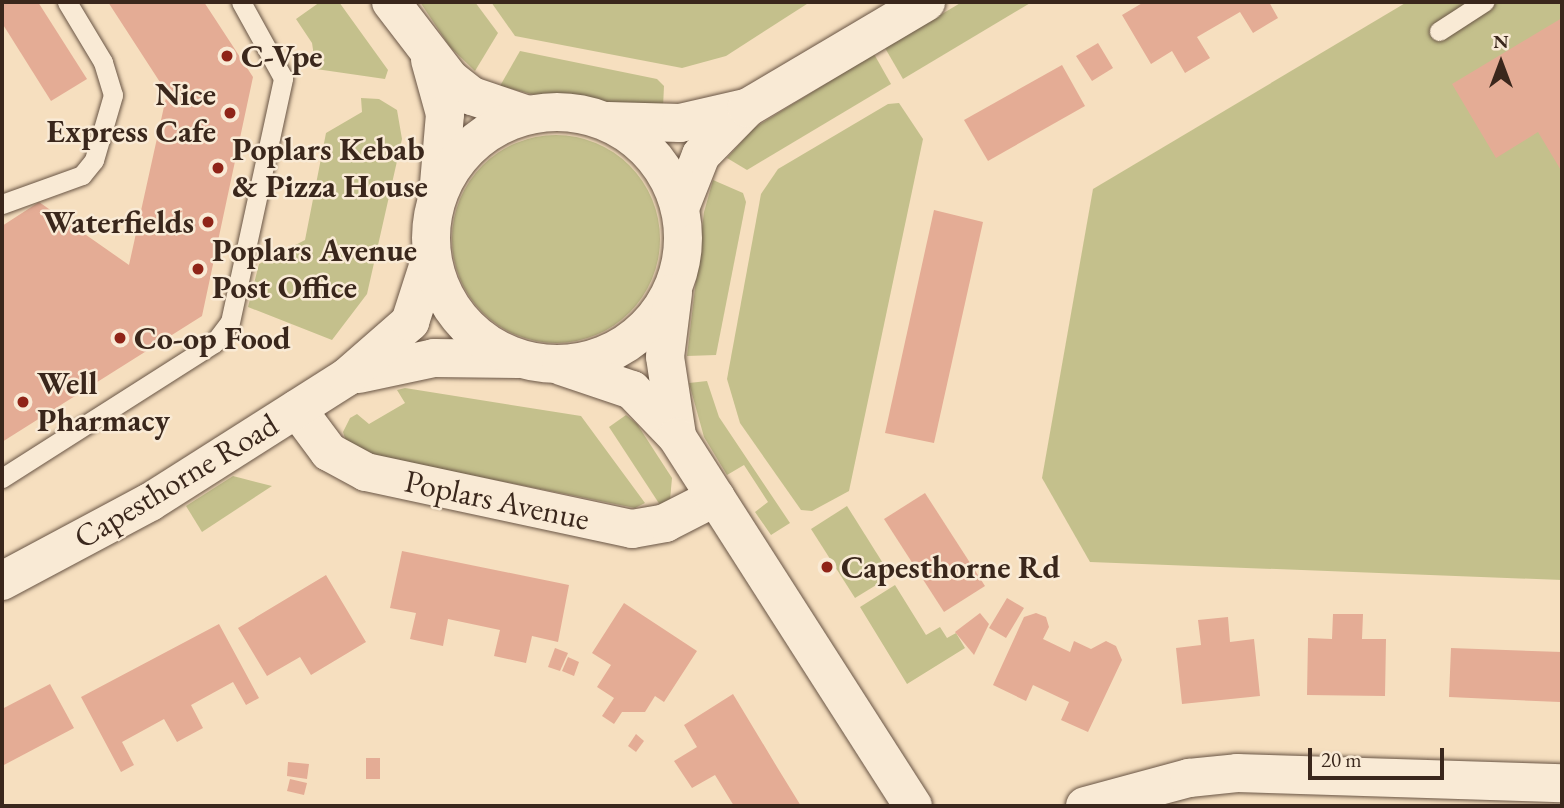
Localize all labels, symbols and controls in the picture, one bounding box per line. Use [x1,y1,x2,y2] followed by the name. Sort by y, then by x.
[1466,28,1536,98] north arrow
[1493,29,1509,54] text: N
[241,37,323,75] place label: C-Vpe
[219,48,235,64] marker: C-Vpe
[47,76,216,151] place label: Nice Express Cafe
[222,105,238,121] marker: Nice Express Cafe
[232,131,428,206] place label: Poplars Kebab & Pizza House
[210,160,226,176] marker: Poplars Kebab & Pizza House
[42,203,194,241] place label: Waterfields
[200,214,216,230] marker: Waterfields
[212,232,417,307] place label: Poplars Avenue Post Office
[190,261,206,277] marker: Poplars Avenue Post Office
[134,319,291,357] place label: Co-op Food
[112,330,128,346] marker: Co-op Food
[37,365,170,440] place label: Well Pharmacy
[15,394,31,410] marker: Well Pharmacy
[67,405,285,557] street label: Capesthorne Road
[401,462,593,538] street label: Poplars Avenue
[841,548,1060,586] place label: Capesthorne Rd
[819,559,835,575] marker: Capesthorne Rd
[1312,734,1448,778] scale bar
[1321,746,1362,773] text: 20 m

